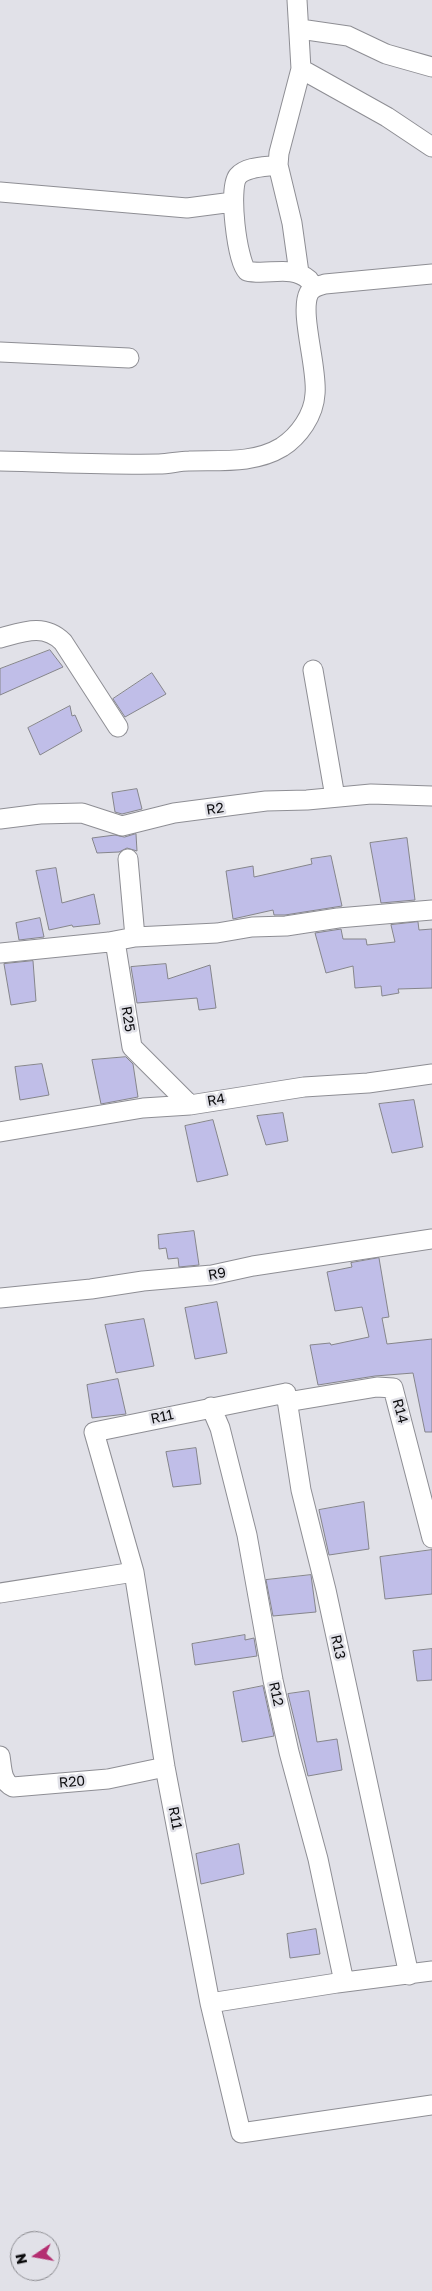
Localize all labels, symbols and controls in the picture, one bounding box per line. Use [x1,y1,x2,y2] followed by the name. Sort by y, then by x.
[205,799,225,819] street label: R2
[118,1005,138,1033] street label: R25
[206,1090,226,1110] street label: R4
[207,1264,227,1284] street label: R9
[389,1397,411,1425] street label: R14
[149,1406,175,1428] street label: R11
[327,1633,349,1661] street label: R13
[265,1680,287,1708] street label: R12
[58,1772,86,1792] street label: R20
[165,1805,185,1831] street label: R11
[10,2231,60,2281] north arrow
[11,2252,30,2266] text: N

